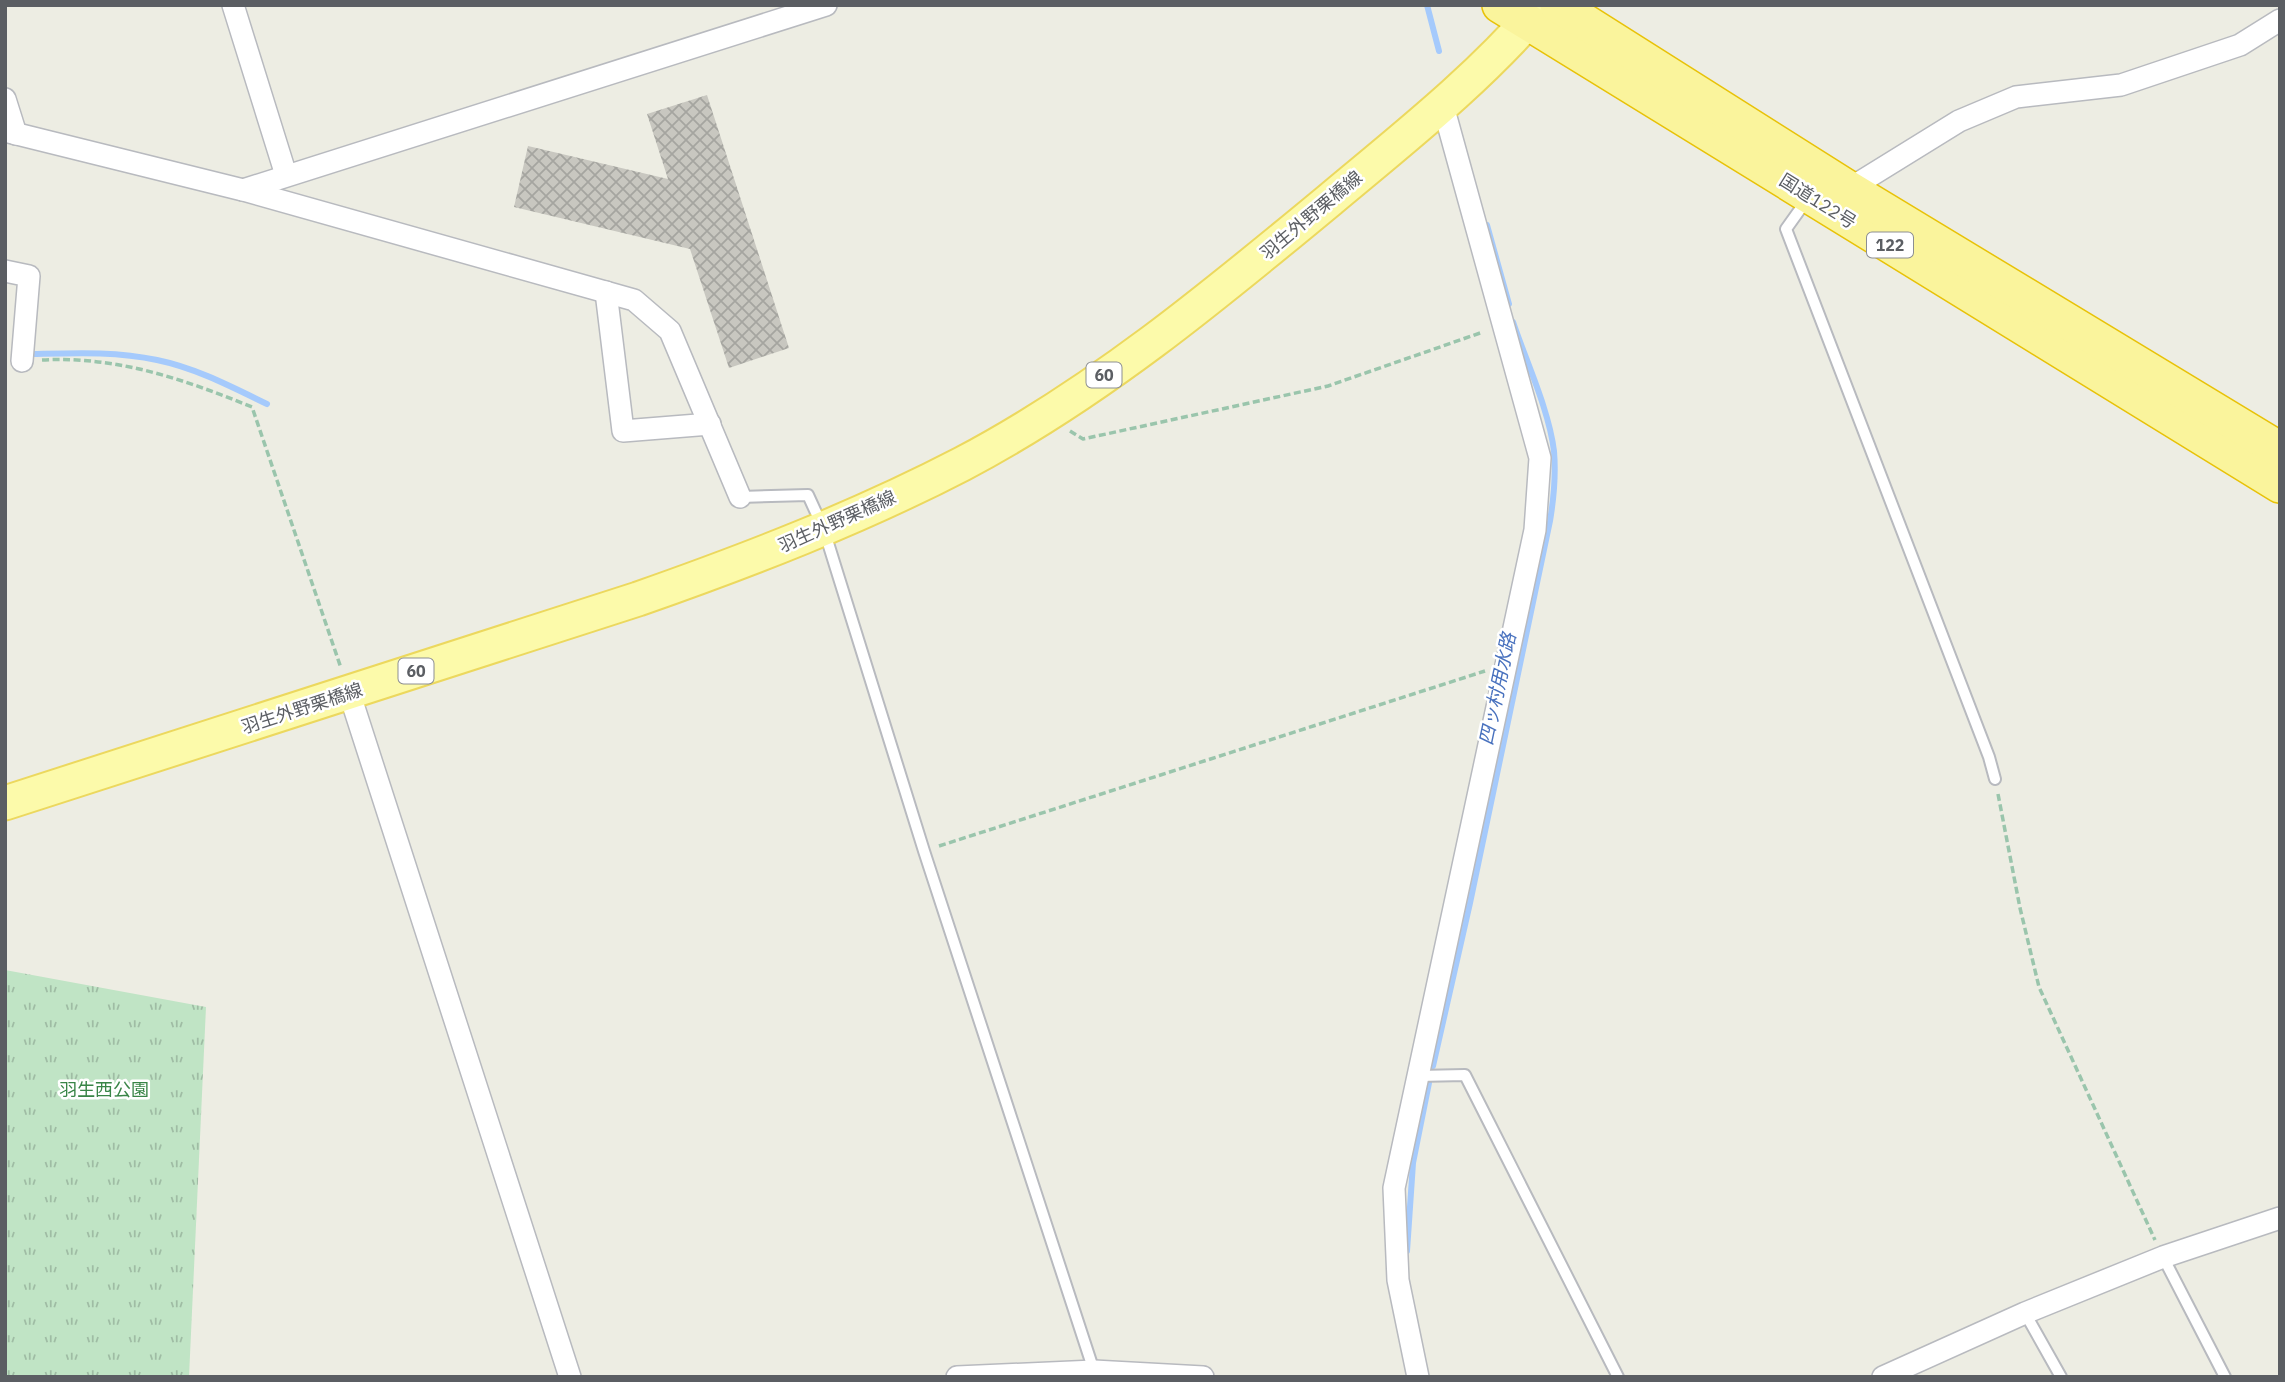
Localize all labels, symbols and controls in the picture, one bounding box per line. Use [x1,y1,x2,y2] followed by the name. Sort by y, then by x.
[1255,166,1367,264] street label: 羽生外野栗橋線
[1775,168,1861,234] street label: 国道122号
[1867,232,1913,258] road number: 122
[1086,362,1122,388] road number: 60
[775,485,899,557] street label: 羽生外野栗橋線
[1473,629,1521,747] water label: 四ッ村用水路
[398,658,434,684] road number: 60
[239,678,365,738] street label: 羽生外野栗橋線
[59,1078,149,1101] park label: 羽生西公園

